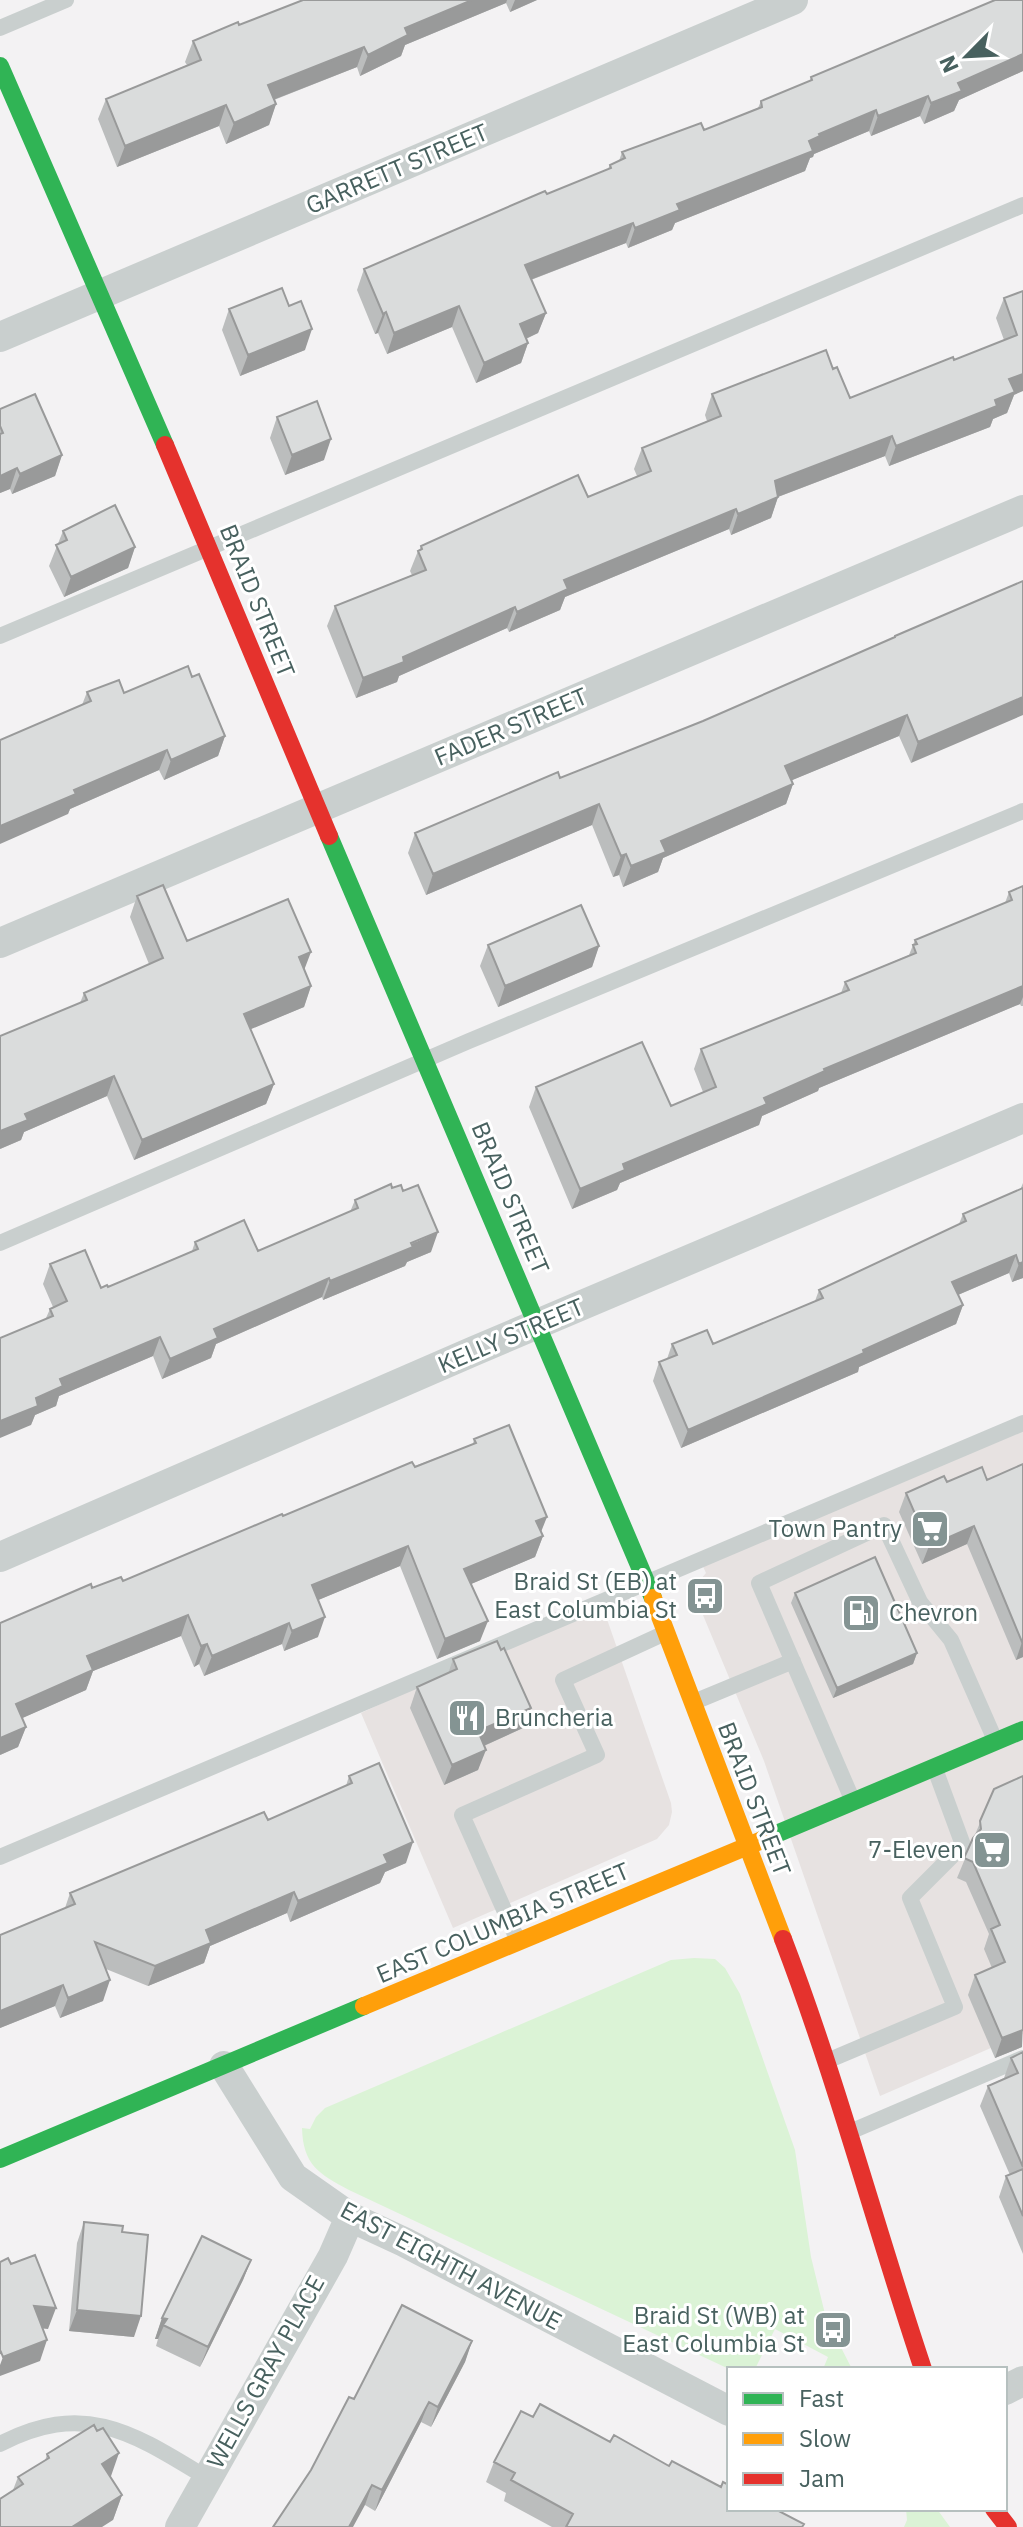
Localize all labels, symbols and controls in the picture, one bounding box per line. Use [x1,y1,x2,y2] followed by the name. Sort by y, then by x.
[927,16,1007,96] north arrow
[932,51,965,78] text: N
[301,115,493,221] street label: GARRETT STREET
[213,519,303,682] street label: BRAID STREET
[429,679,592,773] street label: FADER STREET
[465,1117,557,1279] street label: BRAID STREET
[433,1290,589,1380] street label: KELLY STREET
[909,1508,951,1550] supermarket icon: Town Pantry
[769,1512,902,1544] place label: Town Pantry
[494,1565,677,1625] place label: Braid St (EB) at East Columbia St
[684,1575,726,1617] bus stop icon: Braid St (EB) at East Columbia St
[840,1592,882,1634] fuel station icon: Chevron
[889,1596,978,1628] place label: Chevron
[446,1697,488,1739] restaurant icon: Bruncheria
[495,1701,613,1733] place label: Bruncheria
[711,1717,799,1880] street label: BRAID STREET
[971,1829,1013,1871] supermarket icon: 7-Eleven
[868,1833,964,1865] place label: 7-Eleven
[371,1854,634,1990] street label: EAST COLUMBIA STREET
[335,2193,568,2337] street label: EAST EIGHTH AVENUE
[199,2269,331,2474] street label: WELLS GRAY PLACE
[622,2299,805,2359] place label: Braid St (WB) at East Columbia St
[812,2309,854,2351] bus stop icon: Braid St (WB) at East Columbia St
[727,2367,1007,2511] legend
[799,2382,844,2414] text: Fast
[799,2422,851,2454] text: Slow
[799,2462,845,2494] text: Jam

